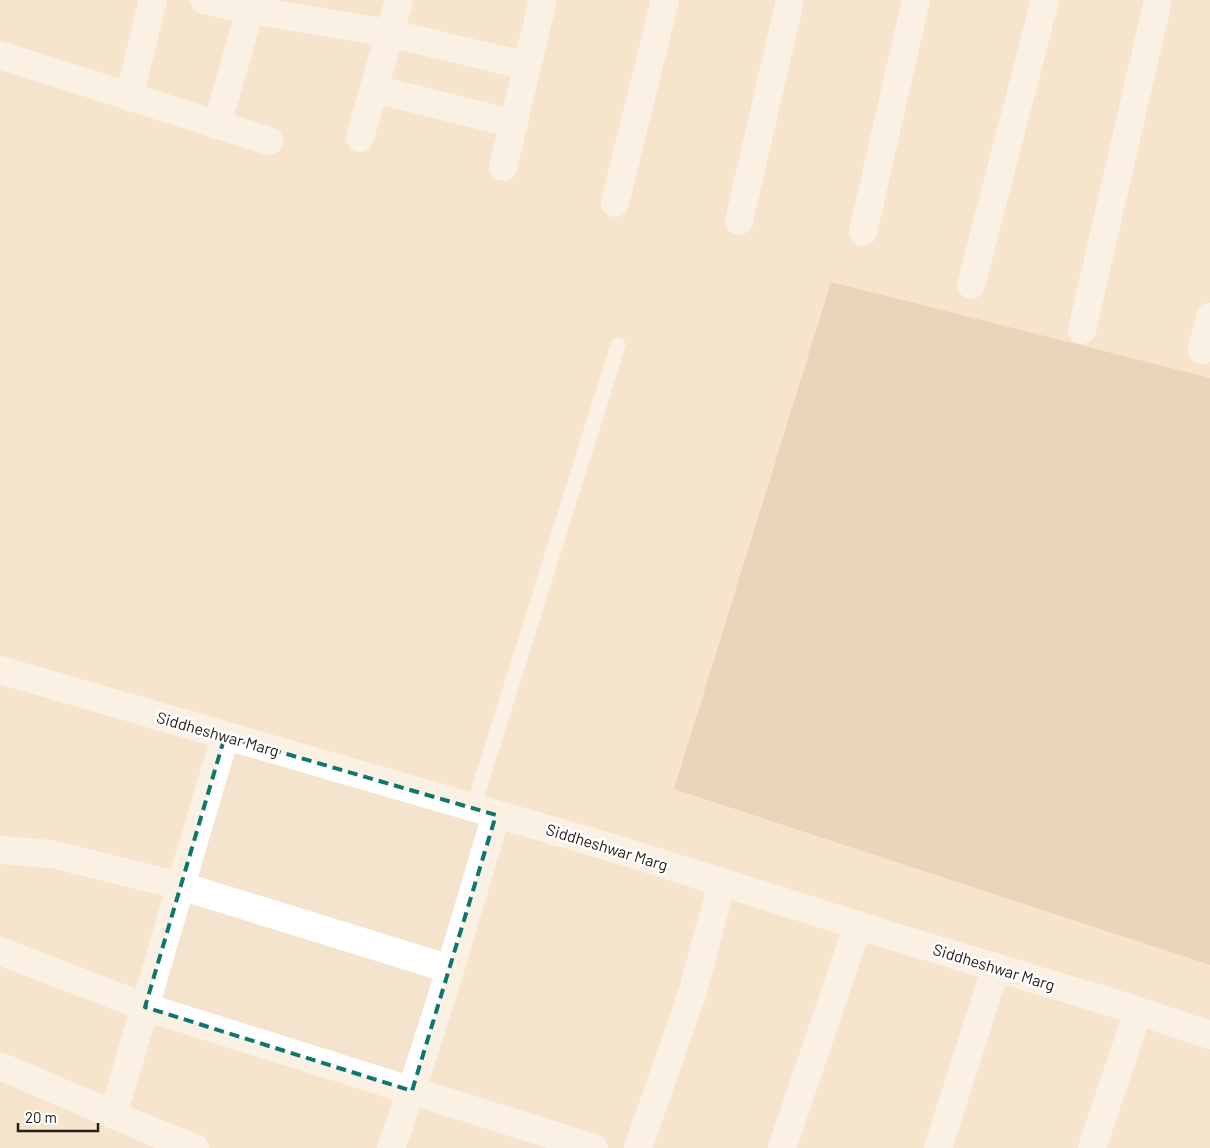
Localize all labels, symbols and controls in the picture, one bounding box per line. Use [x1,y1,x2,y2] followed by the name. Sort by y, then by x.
[155,707,281,760] street label: Siddheshwar Marg
[544,819,670,874] street label: Siddheshwar Marg
[931,939,1057,994] street label: Siddheshwar Marg
[18,1100,98,1132] scale bar
[25,1108,57,1126] text: 20 m

